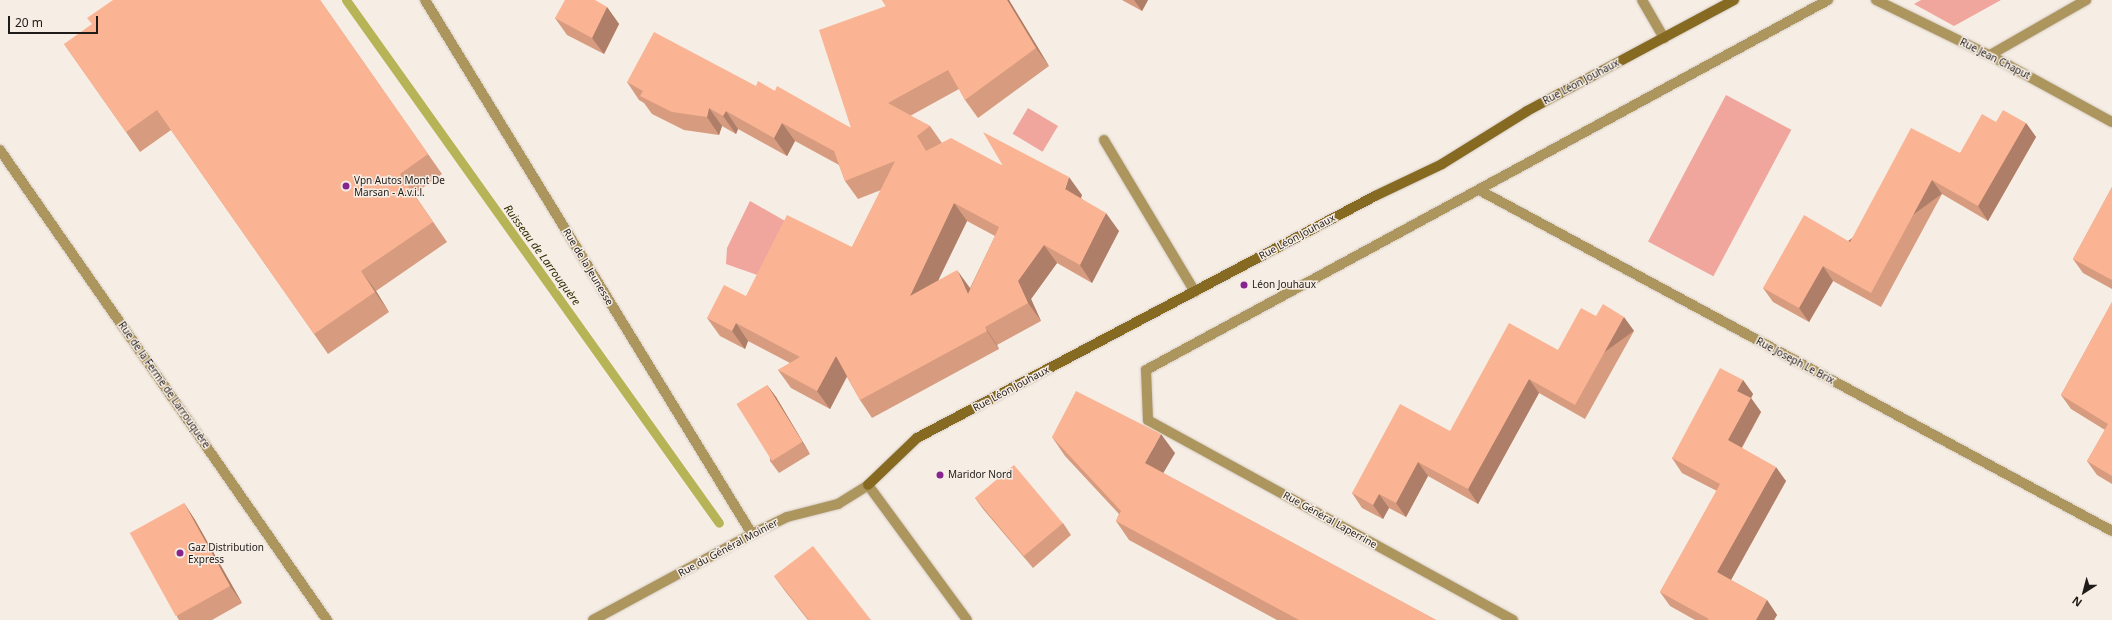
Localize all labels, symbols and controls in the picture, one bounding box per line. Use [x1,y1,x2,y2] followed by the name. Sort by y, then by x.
[10,8,100,34] scale bar
[15,14,43,31] text: 20 m
[1958,36,2032,82] street label: Rue Jean Chaput
[1541,57,1621,107] street label: Rue Léon Jouhaux
[354,174,445,198] place label: Vpn Autos Mont De Marsan - A.v.i.l.
[341,181,351,191] marker: Vpn Autos Mont De Marsan - A.v.i.l.
[501,202,583,308] water label: Ruisseau de Larrouquère
[1257,212,1337,262] street label: Rue Léon Jouhaux
[560,226,616,308] street label: Rue de la Jeunesse
[1252,279,1316,291] place label: Léon Jouhaux
[1239,280,1249,290] marker: Léon Jouhaux
[116,320,212,450] street label: Rue de la Ferme de Larrouquère
[1754,335,1836,387] street label: Rue Joseph Le Brix
[971,364,1051,414] street label: Rue Léon Jouhaux
[948,469,1012,481] place label: Maridor Nord
[935,470,945,480] marker: Maridor Nord
[1281,489,1379,551] street label: Rue Général Laperrine
[676,517,780,579] street label: Rue du Général Moinier
[188,541,264,564] place label: Gaz Distribution Express
[175,548,185,558] marker: Gaz Distribution Express
[2064,572,2104,612] north arrow
[2069,593,2085,611] text: N

